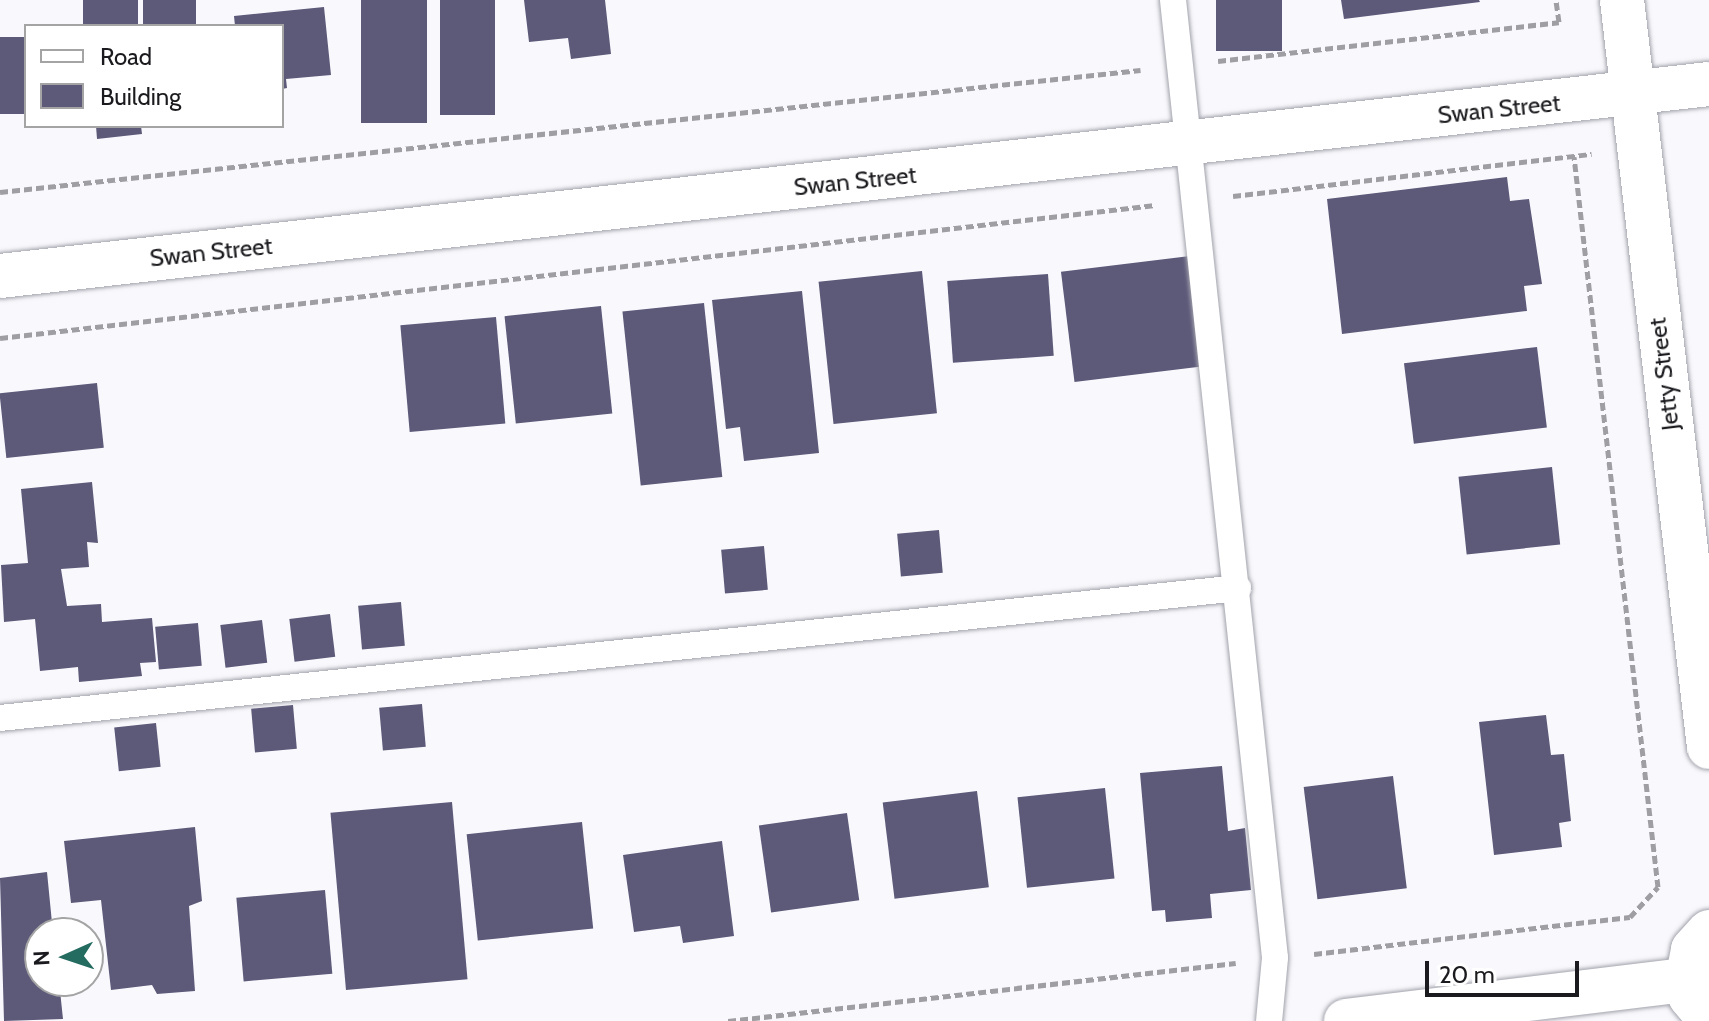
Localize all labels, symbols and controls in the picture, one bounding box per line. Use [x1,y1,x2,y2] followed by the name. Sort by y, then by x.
[24,24,284,128] legend
[100,42,152,71] text: Road
[100,82,181,111] text: Building
[1436,88,1562,130] street label: Swan Street
[792,160,918,202] street label: Swan Street
[148,231,274,273] street label: Swan Street
[1643,316,1685,432] street label: Jetty Street
[24,917,104,997] north arrow
[1429,945,1583,995] scale bar
[28,950,55,967] text: N
[1439,960,1495,989] text: 20 m

